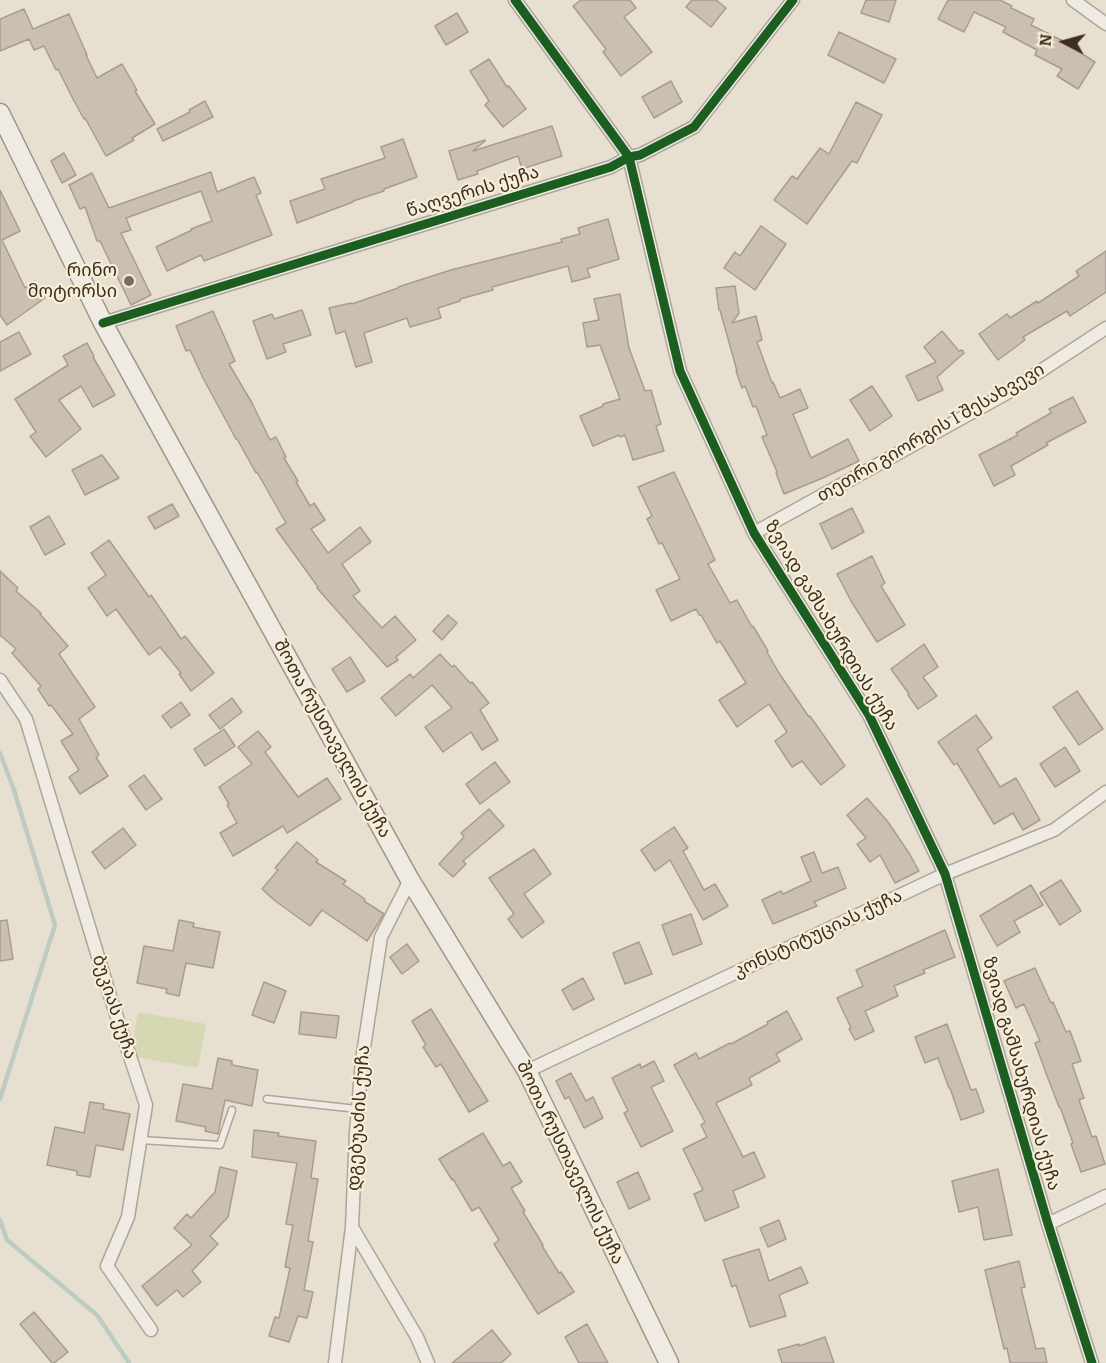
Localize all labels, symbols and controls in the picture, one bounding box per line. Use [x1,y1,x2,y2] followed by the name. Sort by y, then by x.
[1034,12,1094,72] north arrow
[1036,33,1056,47] text: N
[404,162,542,222] street label: წაღვერის ქუჩა
[28,260,117,302] place label: რინო მოტორსი
[122,274,136,288] marker: რინო მოტორსი
[813,359,1049,507] street label: თეთრი გიორგის I შესახვევი
[760,517,902,735] street label: ზვიად გამსახურდიას ქუჩა
[268,636,396,842] street label: შოთა რუსთაველის ქუჩა
[730,885,906,983] street label: კონსტიტუციას ქუჩა
[87,952,141,1062] street label: ბუკიას ქუჩა
[977,955,1065,1193] street label: ზვიად გამსახურდიას ქუჩა
[343,1044,375,1192] street label: დგებუაძის ქუჩა
[511,1058,629,1268] street label: შოთა რუსთაველის ქუჩა

